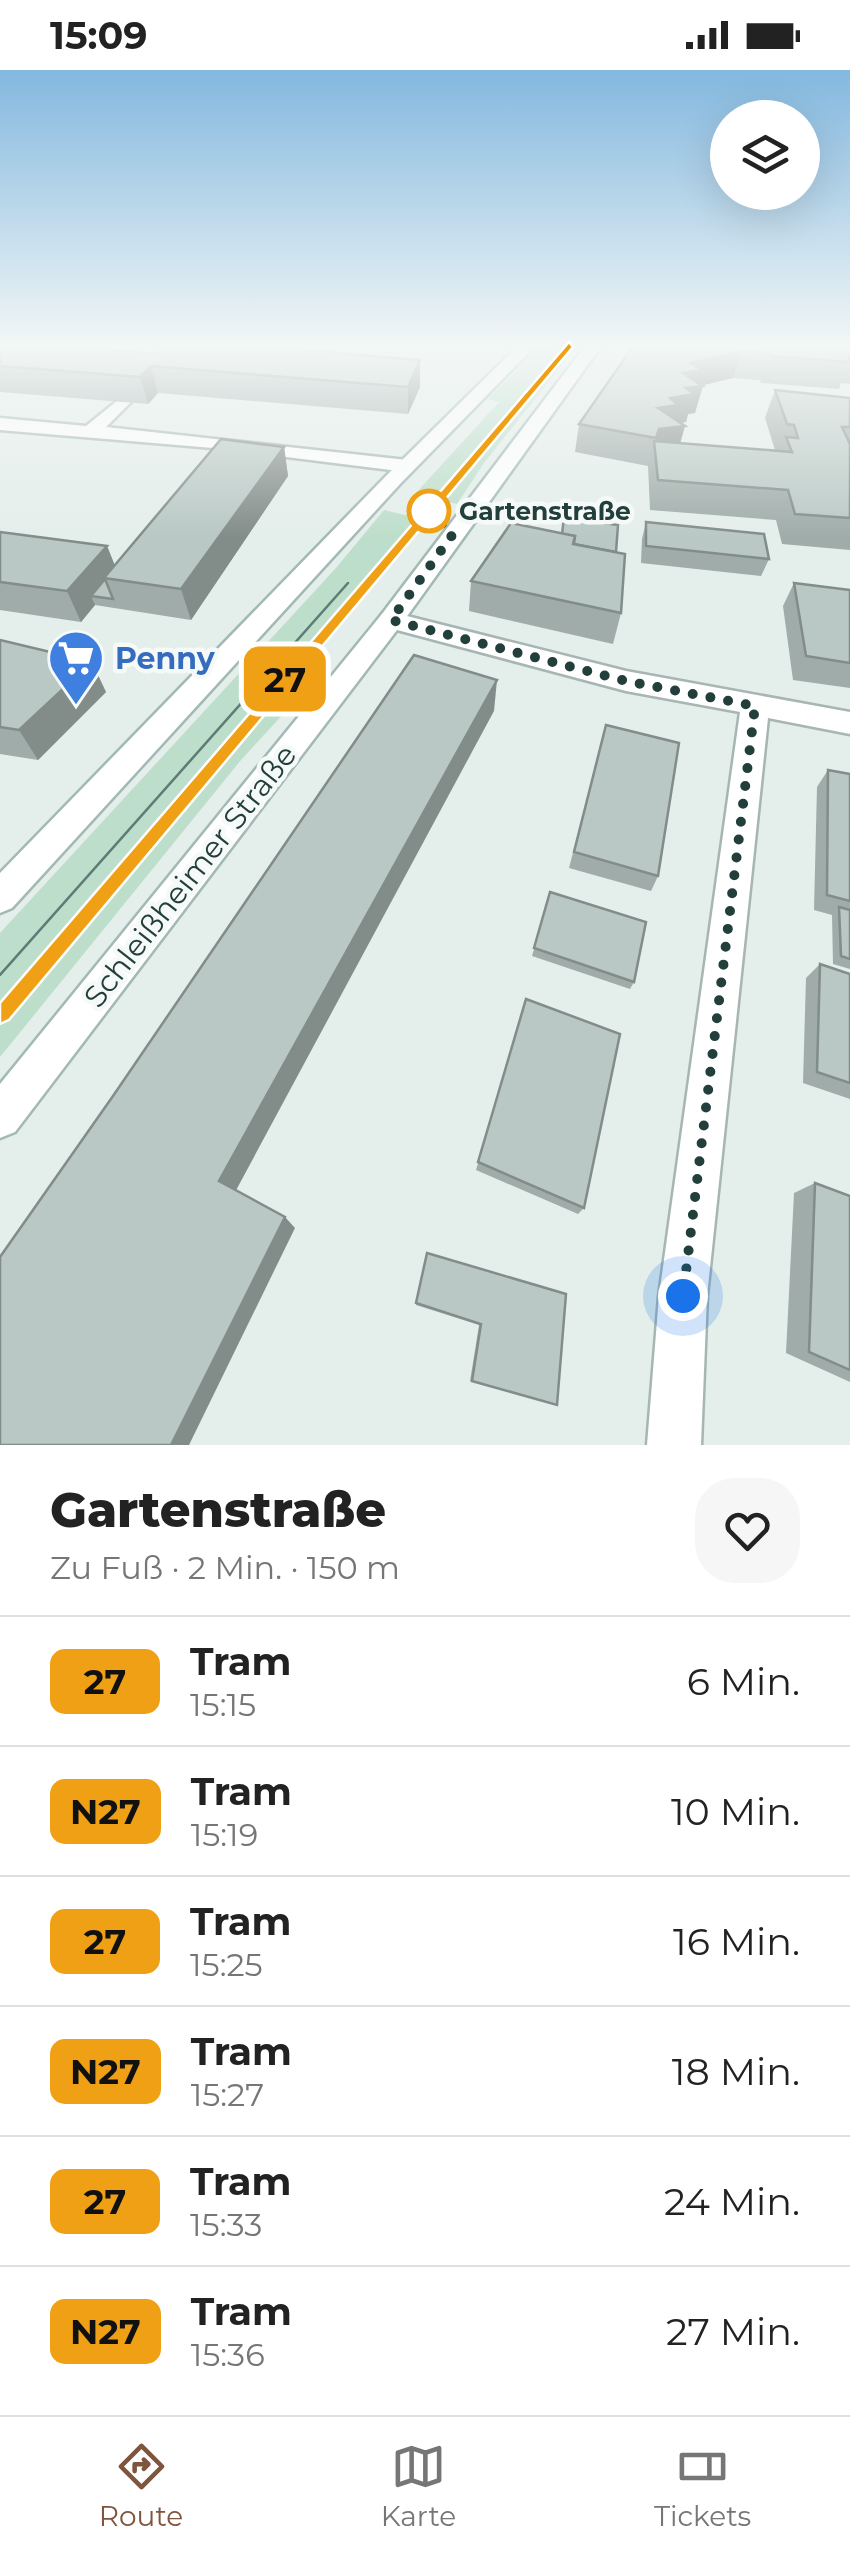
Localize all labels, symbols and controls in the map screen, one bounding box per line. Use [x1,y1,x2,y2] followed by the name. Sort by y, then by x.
[50,12,147,59] text: 15:09
[710,100,820,210] map controls
[710,100,820,210] button: layers
[408,490,450,532] marker: Gartenstraße
[459,496,631,526] place label: Gartenstraße
[46,628,106,707] supermarket icon: Penny
[115,640,216,677] place label: Penny
[240,646,330,712] line badge: 27
[264,658,306,701] text: 27
[76,737,304,1015] street label: Schleißheimer Straße
[658,1271,708,1321] your location
[695,1478,800,1583] button: heart
[50,1481,386,1539] text: Gartenstraße
[50,1548,400,1587] text: Zu Fuß · 2 Min. · 150 m
[190,1638,291,1685] text: Tram
[687,1658,800,1705] text: 6 Min.
[84,1660,126,1703] text: 27
[190,1685,256,1724] text: 15:15
[191,1768,292,1815] text: Tram
[671,1788,800,1835] text: 10 Min.
[70,1790,141,1833] text: N27
[191,1815,258,1854] text: 15:19
[190,1898,291,1945] text: Tram
[673,1918,800,1965] text: 16 Min.
[84,1920,126,1963] text: 27
[190,1945,263,1984] text: 15:25
[191,2028,292,2075] text: Tram
[672,2048,800,2095] text: 18 Min.
[70,2050,141,2093] text: N27
[191,2075,264,2114] text: 15:27
[190,2158,291,2205] text: Tram
[664,2178,800,2225] text: 24 Min.
[84,2180,126,2223] text: 27
[190,2205,262,2244] text: 15:33
[191,2288,292,2335] text: Tram
[666,2308,800,2355] text: 27 Min.
[70,2310,141,2353] text: N27
[191,2335,265,2374] text: 15:36
[99,2439,183,2533] tab: Route
[381,2439,456,2533] tab: Karte
[654,2439,751,2533] tab: Tickets

